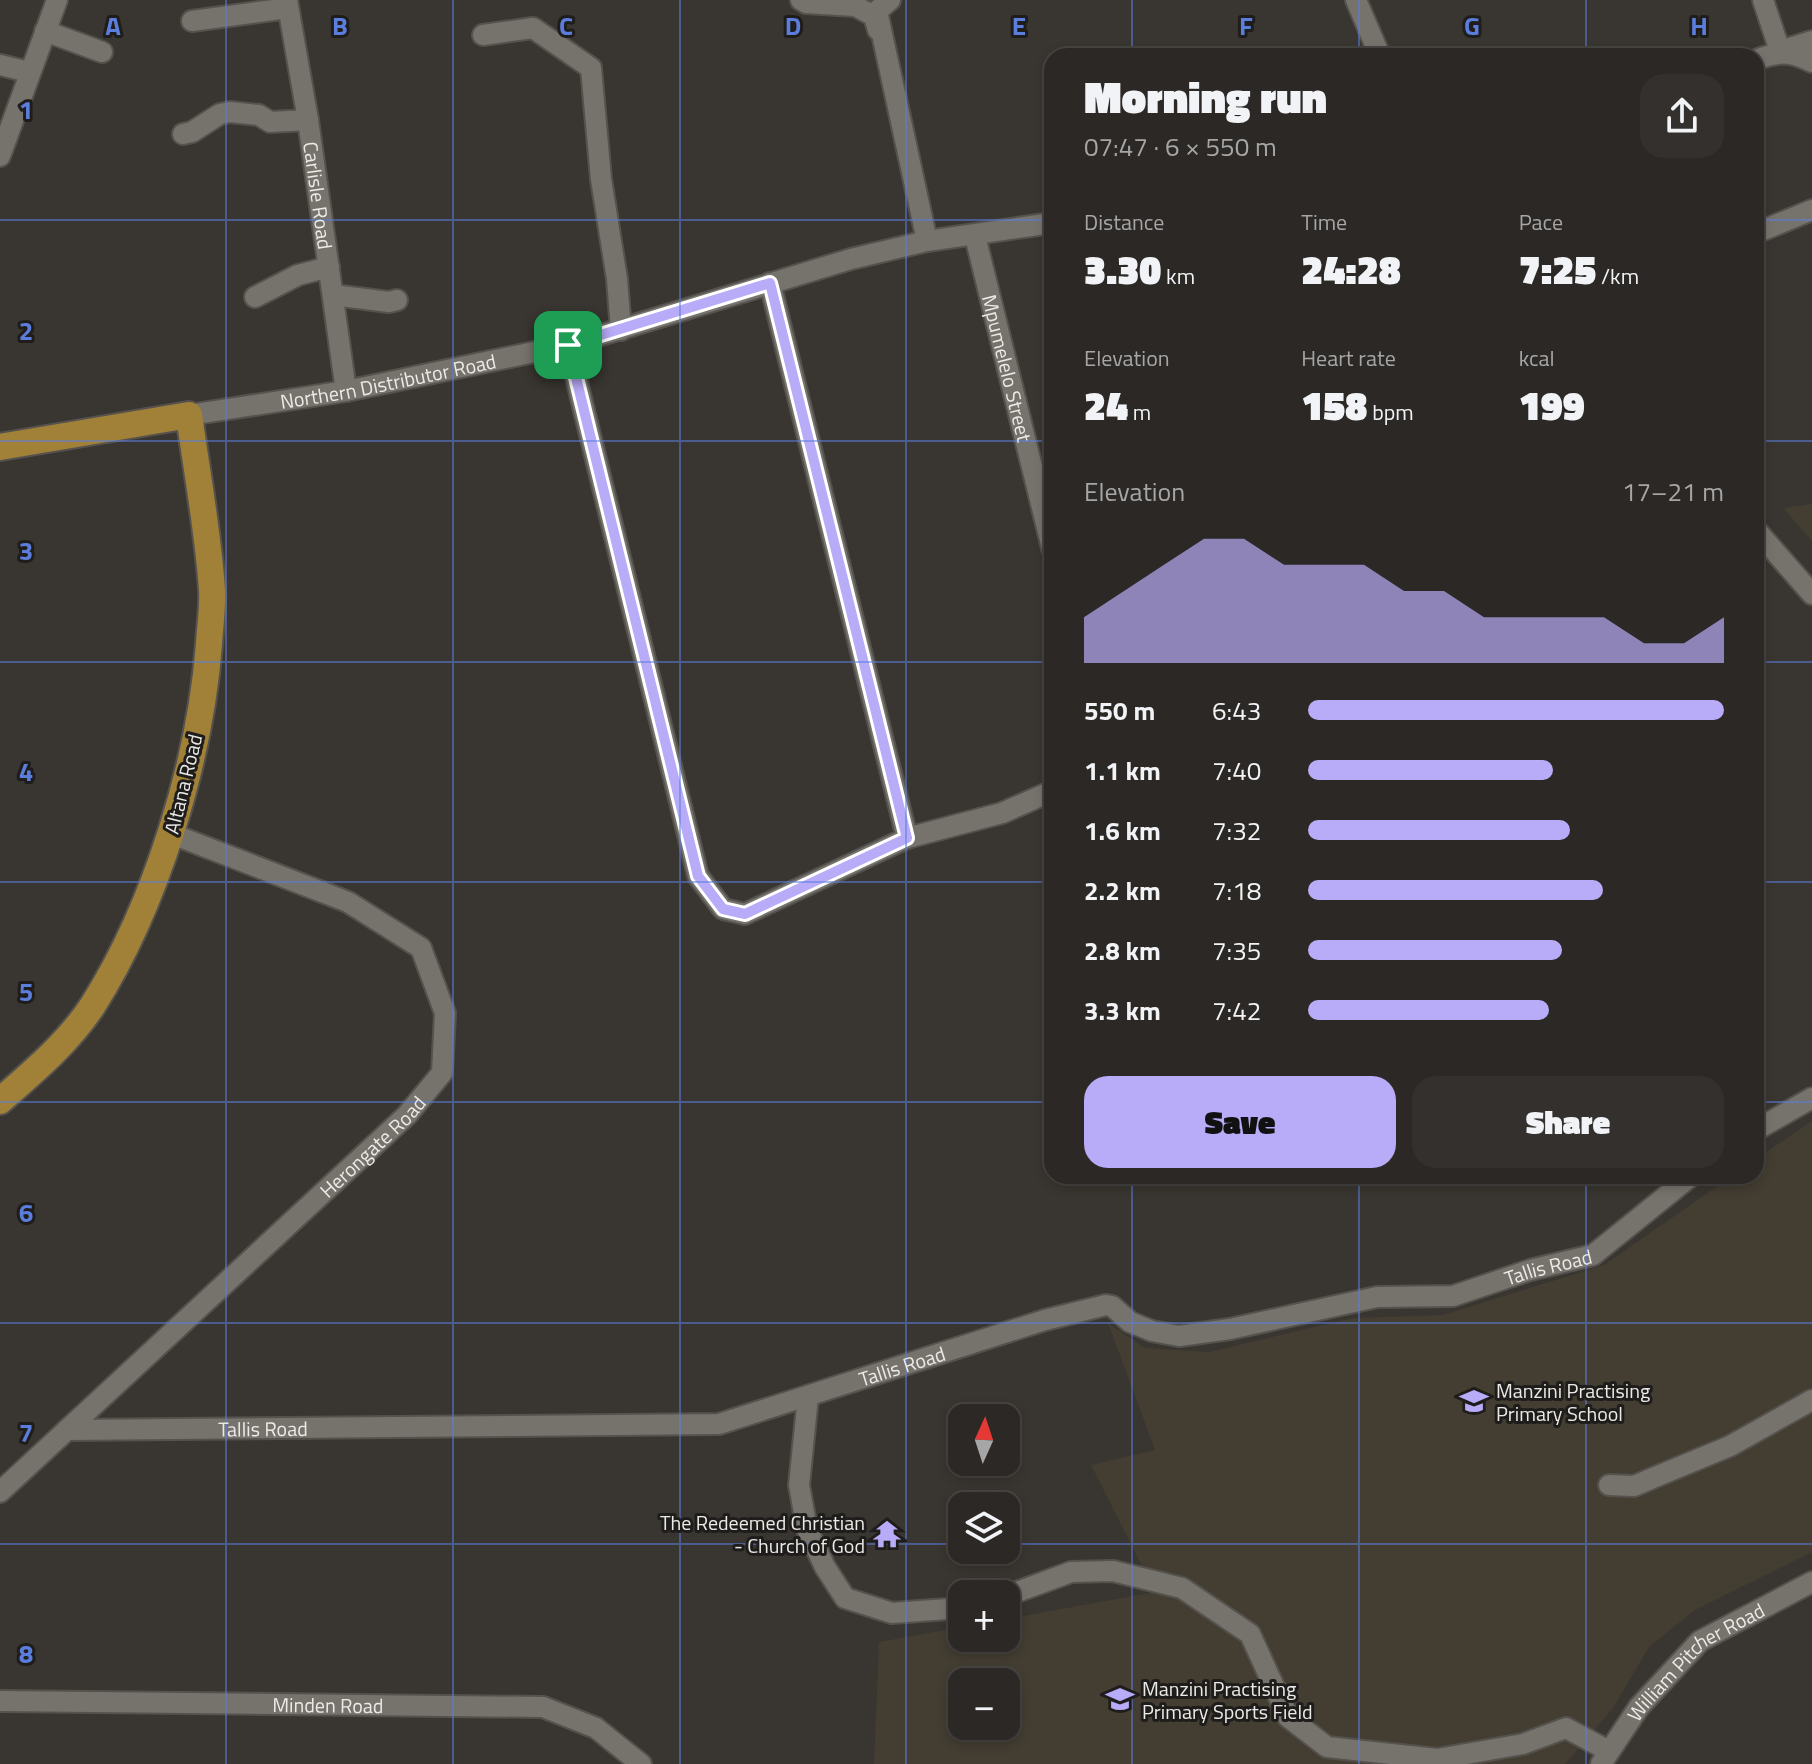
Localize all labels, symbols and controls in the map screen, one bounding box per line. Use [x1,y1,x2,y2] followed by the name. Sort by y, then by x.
[105,6,121,45] text: A
[332,6,348,45] text: B
[559,6,573,45] text: C
[785,6,801,45] text: D
[1012,6,1026,45] text: E
[1239,6,1253,45] text: F
[1464,6,1480,45] text: G
[1690,6,1708,45] text: H
[1084,63,1327,130] text: Morning run
[1640,74,1724,158] button: share
[19,90,33,129] text: 1
[1084,127,1277,166] text: 07:47 · 6 × 550 m
[296,139,341,251] street label: Carlisle Road
[1084,205,1164,239] text: Distance
[1301,205,1347,239] text: Time
[1519,205,1563,239] text: Pace
[1084,239,1161,300] text: 3.30
[1301,239,1401,300] text: 24:28
[1519,239,1596,300] text: 7:25
[1161,259,1195,293] text: km
[1596,259,1639,293] text: /km
[974,291,1041,445] street label: Mpumelelo Street
[19,311,33,350] text: 2
[534,311,602,379] pin
[546,323,590,367] icon: arrive
[1084,341,1170,375] text: Elevation
[1301,341,1396,375] text: Heart rate
[1519,341,1555,375] text: kcal
[278,345,499,416] street label: Northern Distributor Road
[1084,375,1128,436] text: 24
[1301,375,1367,436] text: 158
[1519,375,1585,436] text: 199
[1128,395,1151,429] text: m
[1367,395,1414,429] text: bpm
[1084,472,1185,511] text: Elevation
[1622,472,1724,511] text: 17–21 m
[19,531,33,570] text: 3
[1084,691,1155,730] text: 550 m
[1212,691,1261,730] text: 6:43
[156,731,210,837] street label: Altana Road
[1084,751,1161,790] text: 1.1 km
[1212,751,1261,790] text: 7:40
[19,752,33,791] text: 4
[1084,811,1161,850] text: 1.6 km
[1212,811,1261,850] text: 7:32
[1084,871,1161,910] text: 2.2 km
[1212,871,1261,910] text: 7:18
[1084,931,1161,970] text: 2.8 km
[1212,931,1261,970] text: 7:35
[19,972,33,1011] text: 5
[1084,991,1161,1030] text: 3.3 km
[1212,991,1261,1030] text: 7:42
[1084,1076,1396,1168] button: Save
[1412,1076,1724,1168] button: Share
[312,1088,433,1205] street label: Herongate Road
[19,1193,33,1232] text: 6
[1500,1240,1595,1293] street label: Tallis Road
[855,1337,949,1394] street label: Tallis Road
[1496,1375,1650,1429] place label: Manzini Practising Primary School
[1459,1386,1489,1416] school or university icon: Manzini Practising Primary School
[948,1404,1020,1476] north arrow
[948,1404,1020,1740] map controls
[218,1412,308,1444] street label: Tallis Road
[19,1413,33,1452] text: 7
[948,1492,1020,1564] button: layers
[660,1507,865,1561] place label: The Redeemed Christian - Church of God
[872,1519,902,1549] temple icon: The Redeemed Christian - Church of God
[948,1580,1020,1652] button: +
[1618,1594,1770,1727] street label: William Pitcher Road
[19,1634,33,1673] text: 8
[948,1668,1020,1740] button: −
[1142,1673,1313,1727] place label: Manzini Practising Primary Sports Field
[1105,1684,1135,1714] school or university icon: Manzini Practising Primary Sports Field
[272,1689,384,1721] street label: Minden Road

